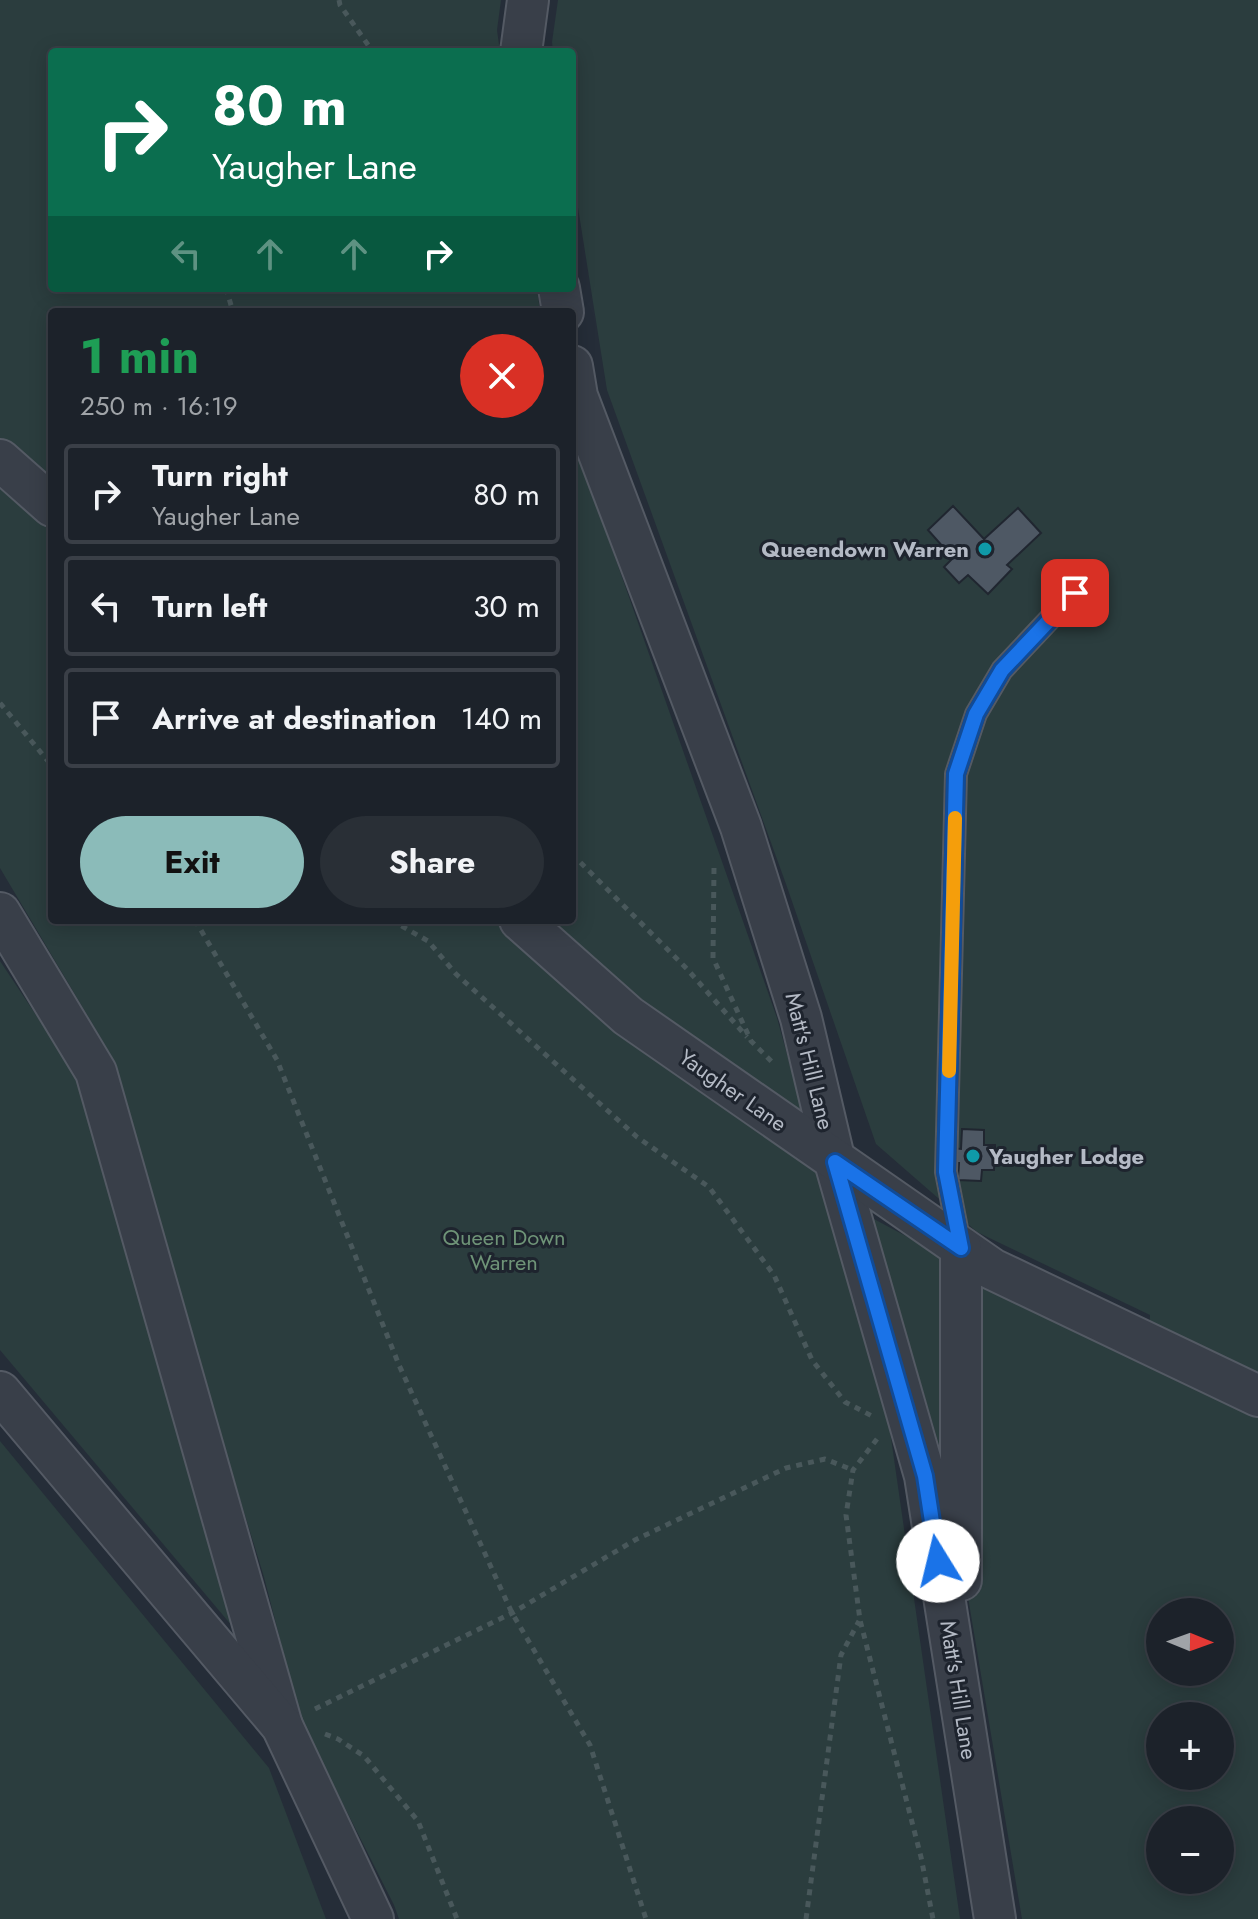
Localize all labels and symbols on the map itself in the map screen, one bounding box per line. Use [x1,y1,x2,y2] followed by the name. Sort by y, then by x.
[761,533,969,565] place label: Queendown Warren
[976,540,994,558] marker: Queendown Warren
[1041,559,1109,627] pin
[778,989,842,1133] street label: Matt's Hill Lane
[673,1041,793,1139] street label: Yaugher Lane
[988,1140,1144,1172] place label: Yaugher Lodge
[964,1147,982,1165] marker: Yaugher Lodge
[443,1221,565,1278] park label: Queen Down Warren
[896,1519,980,1603] position arrow
[1146,1598,1234,1686] north arrow
[932,1618,986,1762] street label: Matt's Hill Lane

